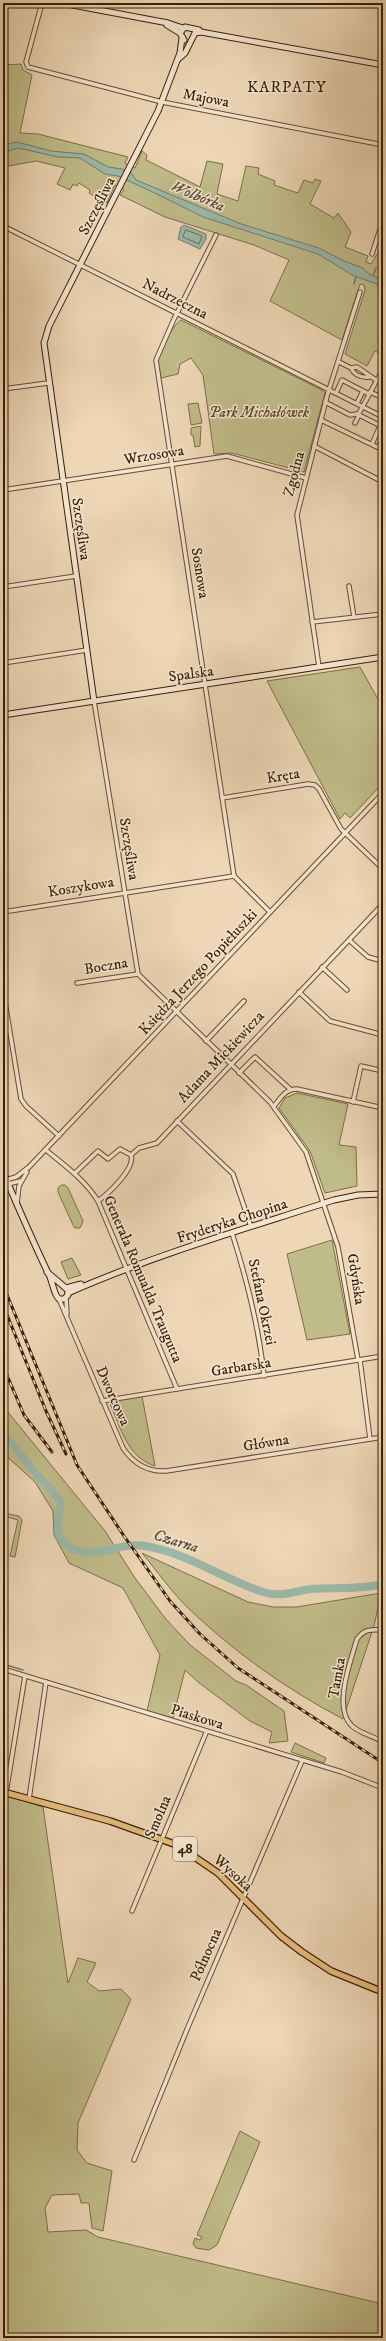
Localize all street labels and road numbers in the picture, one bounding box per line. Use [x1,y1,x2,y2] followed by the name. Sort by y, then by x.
[181,84,231,112] street label: Majowa
[74,173,120,238] street label: Szczęśliwa
[139,274,212,324] street label: Nadrzeczna
[122,441,186,469] street label: Wrzosowa
[279,449,309,499] street label: Zgodna
[67,497,95,562] street label: Szczęśliwa
[187,546,213,600] street label: Sosnowa
[167,661,215,687] street label: Spalska
[265,764,302,788] street label: Kręta
[115,816,143,882] street label: Szczęśliwa
[47,872,116,902] street label: Koszykowa
[135,905,261,1039] street label: Księdza Jerzego Popiełuszki
[83,953,130,979] street label: Boczna
[174,1007,269,1107] street label: Adama Mickiewicza
[99,1192,187,1366] street label: Generała Romualda Traugutta
[174,1194,290,1248] street label: Fryderyka Chopina
[343,1252,370,1307] street label: Gdyńska
[244,1257,280,1347] street label: Stefana Okrzei
[210,1353,273,1381] street label: Garbarska
[91,1363,135,1429] street label: Dworcowa
[242,1430,291,1456] street label: Główna
[324,1655,350,1700] street label: Tamka
[168,1700,226,1734] street label: Piaskowa
[140,1792,176,1841] street label: Smolna
[173,1837,197,1861] road number: 48
[209,1850,257,1896] street label: Wysoka
[186,1925,226,1984] street label: Północna

